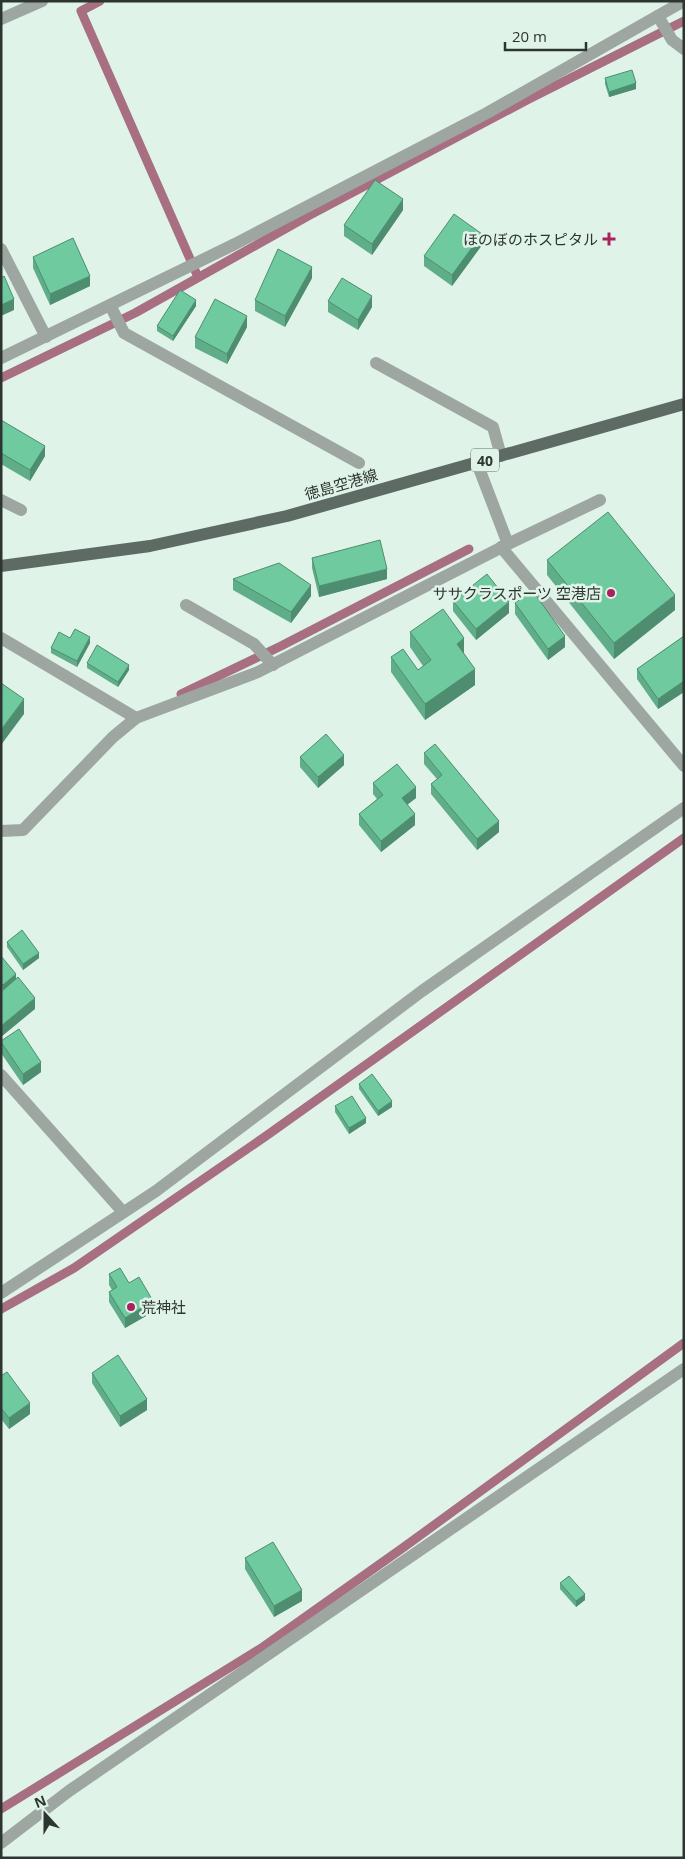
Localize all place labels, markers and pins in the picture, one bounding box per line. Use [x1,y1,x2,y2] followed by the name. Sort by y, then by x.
[463,229,598,249] place label: ほのぼのホスピタル
[602,232,616,246] marker: ほのぼのホスピタル
[433,583,601,603] place label: ササクラスポーツ 空港店
[605,587,617,599] marker: ササクラスポーツ 空港店
[141,1297,186,1317] place label: 荒神社
[125,1301,137,1313] marker: 荒神社

